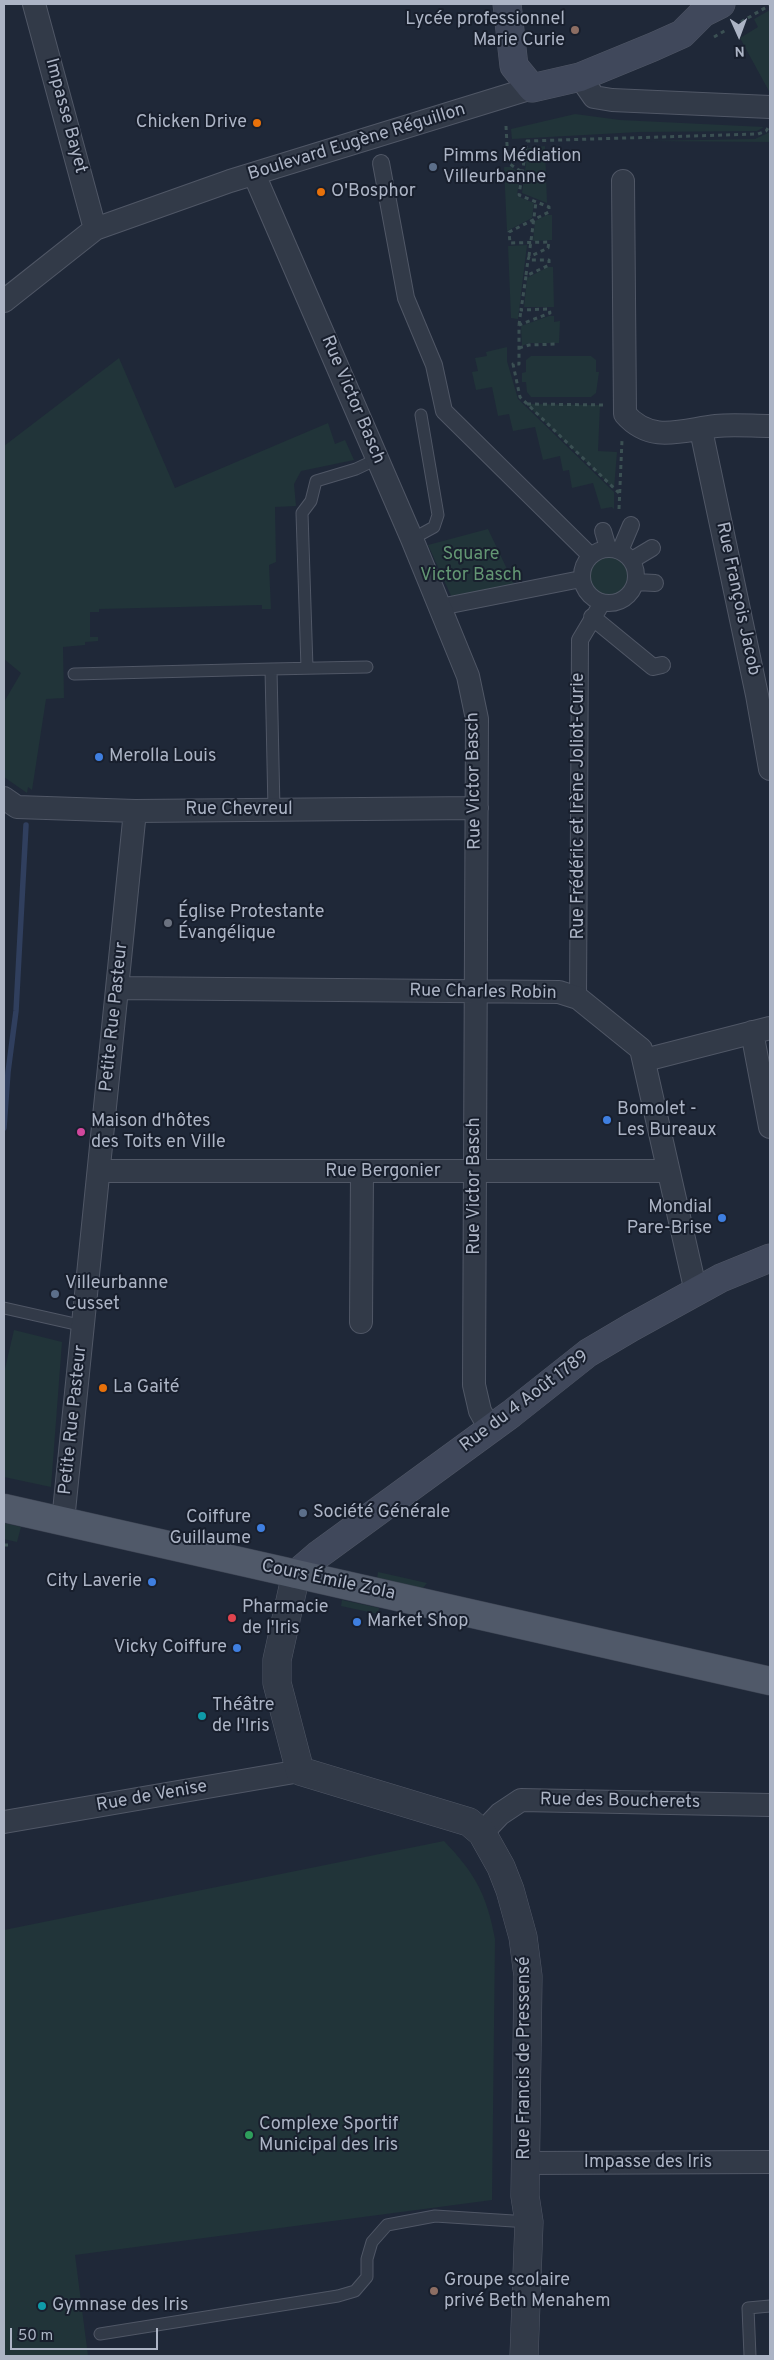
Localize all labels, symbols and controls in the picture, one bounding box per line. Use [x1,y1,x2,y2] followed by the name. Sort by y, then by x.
[405,9,565,52] place label: Lycée professionnel Marie Curie
[714,10,764,60] north arrow
[569,24,581,36] marker: Lycée professionnel Marie Curie
[734,42,745,59] text: N
[39,56,91,176] street label: Impasse Bayet
[246,100,468,186] street label: Boulevard Eugène Réguillon
[136,112,247,134] place label: Chicken Drive
[251,117,263,129] marker: Chicken Drive
[443,146,581,188] place label: Pimms Médiation Villeurbanne
[427,161,439,173] marker: Pimms Médiation Villeurbanne
[331,181,416,203] place label: O'Bosphor
[315,186,327,198] marker: O'Bosphor
[315,333,389,467] street label: Rue Victor Basch
[710,520,764,678] street label: Rue François Jacob
[420,544,522,586] park label: Square Victor Basch
[568,672,590,940] street label: Rue Frédéric et Irène Joliot-Curie
[463,712,487,850] street label: Rue Victor Basch
[109,746,216,768] place label: Merolla Louis
[93,751,105,763] marker: Merolla Louis
[185,799,293,821] street label: Rue Chevreul
[178,902,324,944] place label: Église Protestante Évangélique
[162,917,174,929] marker: Église Protestante Évangélique
[96,941,134,1093] street label: Petite Rue Pasteur
[409,981,557,1005] street label: Rue Charles Robin
[617,1099,716,1142] place label: Bomolet - Les Bureaux
[91,1111,226,1154] place label: Maison d'hôtes des Toits en Ville
[601,1114,613,1126] marker: Bomolet - Les Bureaux
[464,1117,486,1255] street label: Rue Victor Basch
[75,1126,87,1138] marker: Maison d'hôtes des Toits en Ville
[325,1161,441,1183] street label: Rue Bergonier
[627,1197,712,1240] place label: Mondial Pare-Brise
[716,1212,728,1224] marker: Mondial Pare-Brise
[65,1273,168,1316] place label: Villeurbanne Cusset
[49,1288,61,1300] marker: Villeurbanne Cusset
[55,1344,93,1496] street label: Petite Rue Pasteur
[456,1347,594,1457] street label: Rue du 4 Août 1789
[113,1377,179,1399] place label: La Gaité
[97,1382,109,1394] marker: La Gaité
[313,1502,450,1524] place label: Société Générale
[170,1507,251,1550] place label: Coiffure Guillaume
[297,1507,309,1519] marker: Société Générale
[255,1522,267,1534] marker: Coiffure Guillaume
[259,1556,397,1606] street label: Cours Émile Zola
[46,1571,142,1593] place label: City Laverie
[146,1576,158,1588] marker: City Laverie
[242,1597,329,1640] place label: Pharmacie de l'Iris
[367,1611,468,1633] place label: Market Shop
[226,1612,238,1624] marker: Pharmacie de l'Iris
[351,1616,363,1628] marker: Market Shop
[114,1637,227,1659] place label: Vicky Coiffure
[231,1642,243,1654] marker: Vicky Coiffure
[212,1695,274,1738] place label: Théâtre de l'Iris
[196,1710,208,1722] marker: Théâtre de l'Iris
[95,1777,209,1817] street label: Rue de Venise
[540,1790,700,1814] street label: Rue des Boucherets
[514,1956,536,2160] street label: Rue Francis de Pressensé
[259,2114,398,2156] place label: Complexe Sportif Municipal des Iris
[243,2129,255,2141] marker: Complexe Sportif Municipal des Iris
[584,2152,712,2174] street label: Impasse des Iris
[444,2270,610,2312] place label: Groupe scolaire privé Beth Menahem
[428,2285,440,2297] marker: Groupe scolaire privé Beth Menahem
[52,2295,188,2317] place label: Gymnase des Iris
[36,2300,48,2312] marker: Gymnase des Iris
[12,2318,160,2350] scale bar
[18,2327,53,2346] text: 50 m

